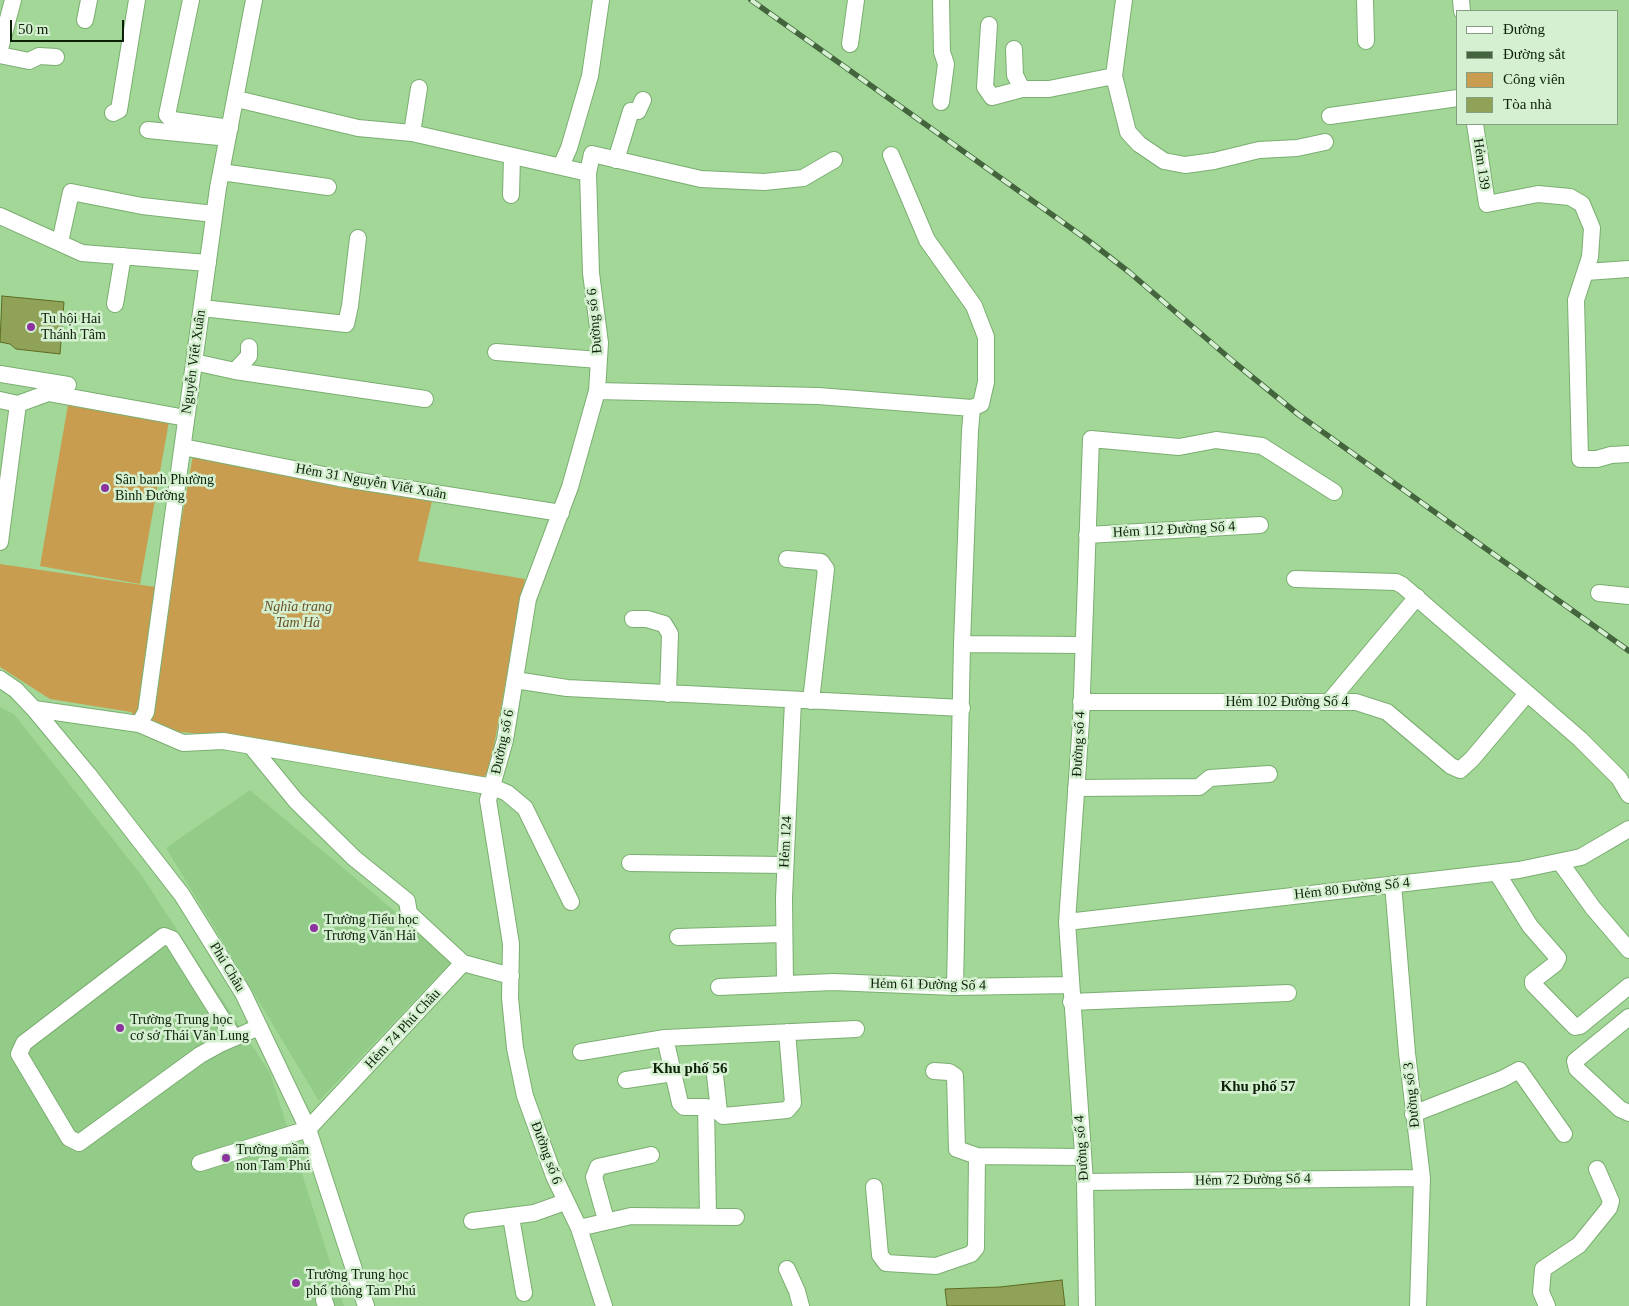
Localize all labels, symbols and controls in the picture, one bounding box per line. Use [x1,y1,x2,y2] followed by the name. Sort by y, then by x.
[12,10,126,42] scale bar
[1456,10,1619,125] legend
[18,21,48,37] text: 50 m
[1503,21,1545,37] text: Đường
[1503,46,1565,62] text: Đường sắt
[1503,71,1565,87] text: Công viên
[1503,96,1552,112] text: Tòa nhà
[1469,137,1493,191] street label: Hẻm 139
[584,288,606,354] street label: Đường số 6
[178,309,210,415] street label: Nguyễn Viết Xuân
[41,311,106,344] place label: Tu hội Hai Thánh Tâm
[25,321,37,333] marker: Tu hội Hai Thánh Tâm
[294,460,448,504] street label: Hẻm 31 Nguyễn Viết Xuân
[115,472,214,504] place label: Sân banh Phường Bình Đường
[99,482,111,494] marker: Sân banh Phường Bình Đường
[1112,518,1236,542] street label: Hẻm 112 Đường Số 4
[264,599,332,632] park label: Nghĩa trang Tam Hà
[1225,694,1349,710] street label: Hẻm 102 Đường Số 4
[488,708,518,776] street label: Đường số 6
[1069,711,1089,777] street label: Đường số 4
[776,816,796,868] street label: Hẻm 124
[1293,875,1411,903] street label: Hẻm 80 Đường Số 4
[324,912,418,944] place label: Trường Tiểu học Trương Văn Hải
[308,922,320,934] marker: Trường Tiểu học Trương Văn Hải
[206,939,248,995] street label: Phú Châu
[870,976,986,994] street label: Hẻm 61 Đường Số 4
[362,986,444,1072] street label: Hẻm 74 Phú Châu
[130,1012,249,1044] place label: Trường Trung học cơ sở Thái Văn Lung
[114,1022,126,1034] marker: Trường Trung học cơ sở Thái Văn Lung
[652,1060,728,1078] district label: Khu phố 56
[1400,1062,1424,1128] street label: Đường số 3
[1220,1078,1296,1096] district label: Khu phố 57
[1071,1115,1093,1181] street label: Đường số 4
[527,1119,565,1187] street label: Đường số 6
[236,1142,310,1174] place label: Trường mầm non Tam Phú
[220,1152,232,1164] marker: Trường mầm non Tam Phú
[1195,1171,1311,1189] street label: Hẻm 72 Đường Số 4
[306,1267,416,1300] place label: Trường Trung học phổ thông Tam Phú
[290,1277,302,1289] marker: Trường Trung học phổ thông Tam Phú

